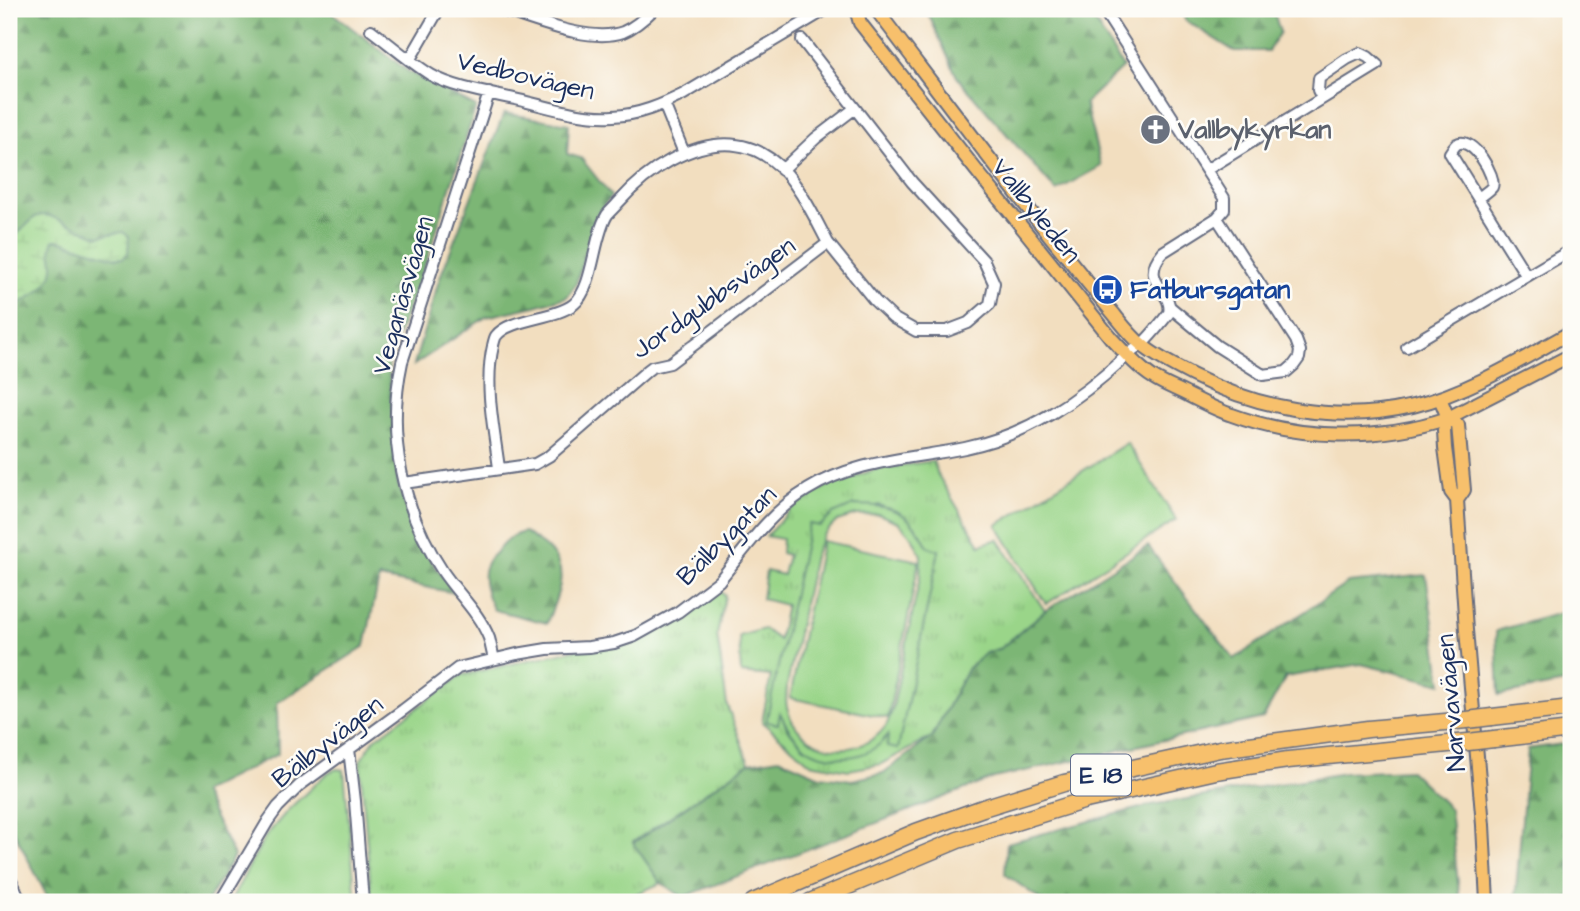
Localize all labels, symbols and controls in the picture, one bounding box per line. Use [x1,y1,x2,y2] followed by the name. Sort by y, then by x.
[453,43,598,111] street label: Vedbovägen
[1138,112,1172,146] church icon: Vallbykyrkan
[1177,112,1331,151] place label: Vallbykyrkan
[981,151,1090,272] street label: Vallbyleden
[363,212,445,379] street label: Veganäsvägen
[625,228,804,369] street label: Jordgubbsvägen
[1090,272,1124,306] bus stop icon: Fatbursgatan
[1130,272,1290,311] place label: Fatbursgatan
[669,478,786,595] street label: Bälbygatan
[1427,633,1477,773] street label: Narvavägen
[265,687,392,798] street label: Bälbyvägen
[1071,754,1131,796] road number: E 18

